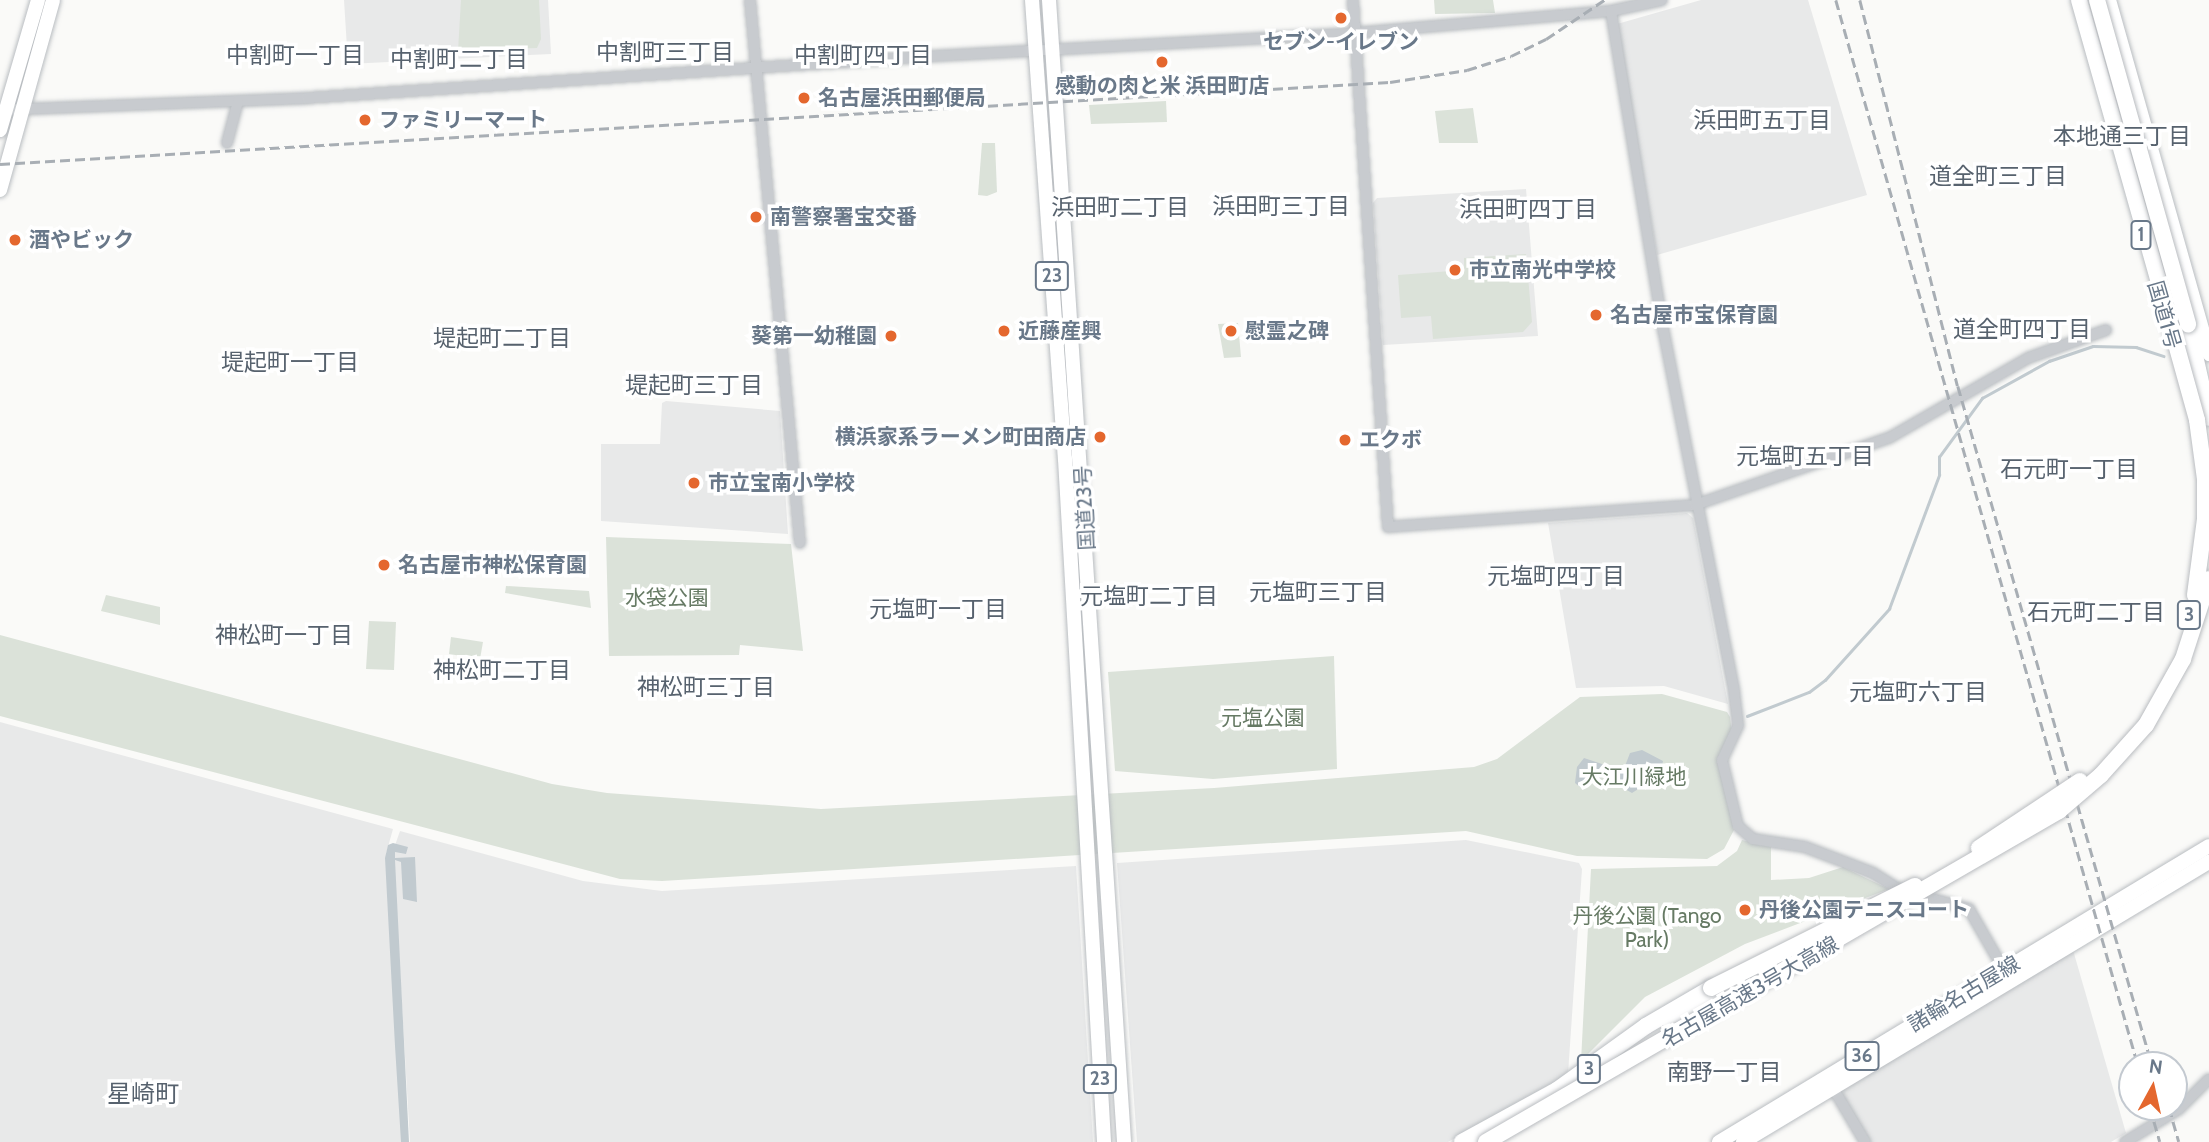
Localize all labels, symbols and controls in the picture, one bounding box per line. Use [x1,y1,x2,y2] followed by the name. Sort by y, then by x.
[1333,10,1349,26] marker: セブン-イレブン
[1263,29,1419,55] place label: セブン-イレブン
[596,38,734,66] district label: 中割町三丁目
[226,41,364,69] district label: 中割町一丁目
[794,41,932,69] district label: 中割町四丁目
[390,45,528,73] district label: 中割町二丁目
[1154,54,1170,70] marker: 感動の肉と米 浜田町店
[1055,73,1269,99] place label: 感動の肉と米 浜田町店
[818,85,986,111] place label: 名古屋浜田郵便局
[796,90,812,106] marker: 名古屋浜田郵便局
[1693,106,1831,134] district label: 浜田町五丁目
[379,107,547,133] place label: ファミリーマート
[357,112,373,128] marker: ファミリーマート
[2053,122,2191,150] district label: 本地通三丁目
[1929,162,2067,190] district label: 道全町三丁目
[1212,192,1350,220] district label: 浜田町三丁目
[1051,193,1189,221] district label: 浜田町二丁目
[1459,195,1597,223] district label: 浜田町四丁目
[770,204,917,230] place label: 南警察署宝交番
[748,209,764,225] marker: 南警察署宝交番
[2129,219,2153,250] road number: 1
[29,227,134,253] place label: 酒やビック
[7,232,23,248] marker: 酒やビック
[1469,257,1616,283] place label: 市立南光中学校
[1034,260,1070,292] road number: 23
[1447,262,1463,278] marker: 市立南光中学校
[2142,278,2186,352] street label: 国道1号
[1610,302,1778,328] place label: 名古屋市宝保育園
[1588,307,1604,323] marker: 名古屋市宝保育園
[1953,315,2091,343] district label: 道全町四丁目
[1018,318,1102,344] place label: 近藤産興
[1245,318,1329,344] place label: 慰霊之碑
[751,323,877,349] place label: 葵第一幼稚園
[996,323,1012,339] marker: 近藤産興
[1223,323,1239,339] marker: 慰霊之碑
[433,324,571,352] district label: 堤起町二丁目
[883,328,899,344] marker: 葵第一幼稚園
[221,348,359,376] district label: 堤起町一丁目
[625,371,763,399] district label: 堤起町三丁目
[834,424,1086,450] place label: 横浜家系ラーメン町田商店
[1359,427,1422,453] place label: エクボ
[1092,429,1108,445] marker: 横浜家系ラーメン町田商店
[1337,432,1353,448] marker: エクボ
[1736,442,1874,470] district label: 元塩町五丁目
[2000,455,2138,483] district label: 石元町一丁目
[1070,465,1100,551] street label: 国道23号
[708,470,855,496] place label: 市立宝南小学校
[686,475,702,491] marker: 市立宝南小学校
[398,552,587,578] place label: 名古屋市神松保育園
[376,557,392,573] marker: 名古屋市神松保育園
[1487,562,1625,590] district label: 元塩町四丁目
[1249,578,1387,606] district label: 元塩町三丁目
[1080,582,1218,610] district label: 元塩町二丁目
[625,585,709,611] park label: 水袋公園
[869,595,1007,623] district label: 元塩町一丁目
[2027,598,2165,626] district label: 石元町二丁目
[2177,600,2201,630] road number: 3
[215,621,353,649] district label: 神松町一丁目
[433,656,571,684] district label: 神松町二丁目
[637,673,775,701] district label: 神松町三丁目
[1849,678,1987,706] district label: 元塩町六丁目
[1221,705,1305,731] park label: 元塩公園
[1582,764,1686,790] park label: 大江川緑地
[1759,897,1969,923] place label: 丹後公園テニスコート
[1737,902,1753,918] marker: 丹後公園テニスコート
[1572,903,1722,953] park label: 丹後公園 (Tango Park)
[1657,931,1843,1053] street label: 名古屋高速3号大高線
[1904,951,2024,1037] street label: 諸輪名古屋線
[1844,1040,1880,1072] road number: 36
[2118,1051,2188,1121] north arrow
[1577,1054,1601,1084] road number: 3
[2147,1054,2164,1079] text: N
[1667,1058,1781,1086] district label: 南野一丁目
[1082,1064,1118,1094] road number: 23
[107,1080,179,1108] district label: 星崎町

